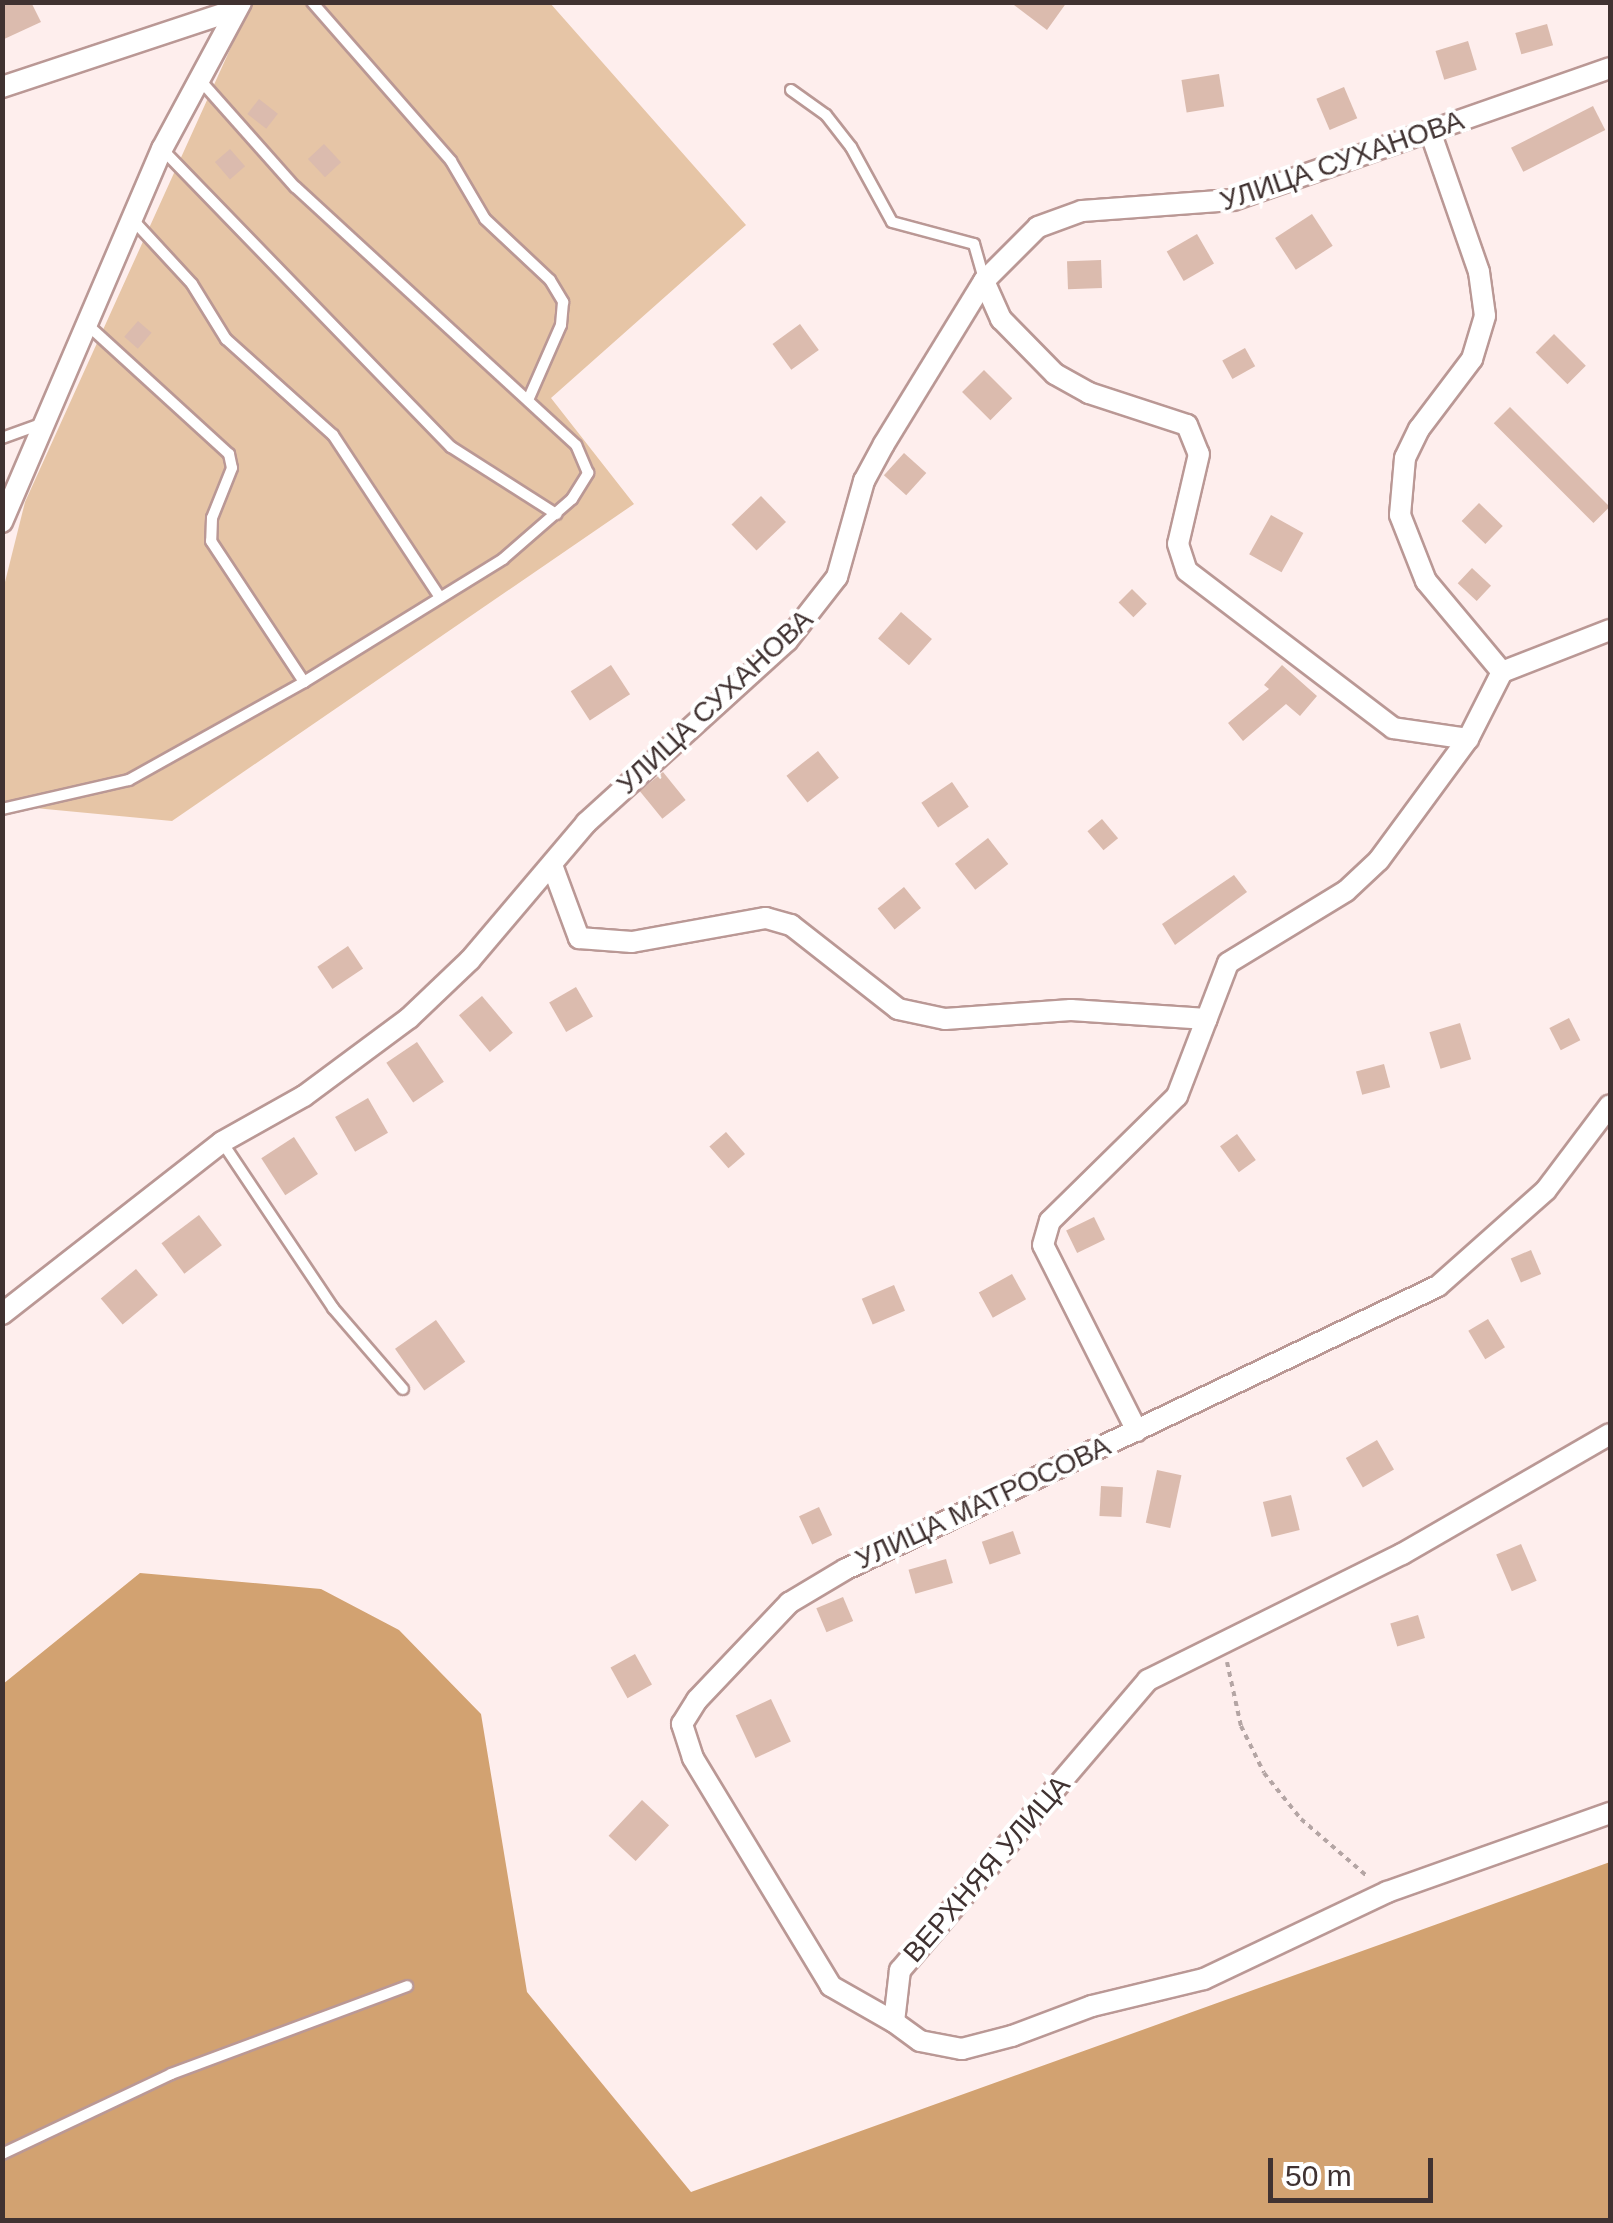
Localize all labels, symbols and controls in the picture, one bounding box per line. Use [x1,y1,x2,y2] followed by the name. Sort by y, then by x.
[1216,104,1468,218] street label: УЛИЦА СУХАНОВА
[610,603,820,801] street label: УЛИЦА СУХАНОВА
[850,1429,1116,1577] street label: УЛИЦА МАТРОСОВА
[897,1769,1077,1969] street label: ВЕРХНЯЯ УЛИЦА
[1273,2138,1438,2200] scale bar
[1285,2159,1352,2192] text: 50 m

